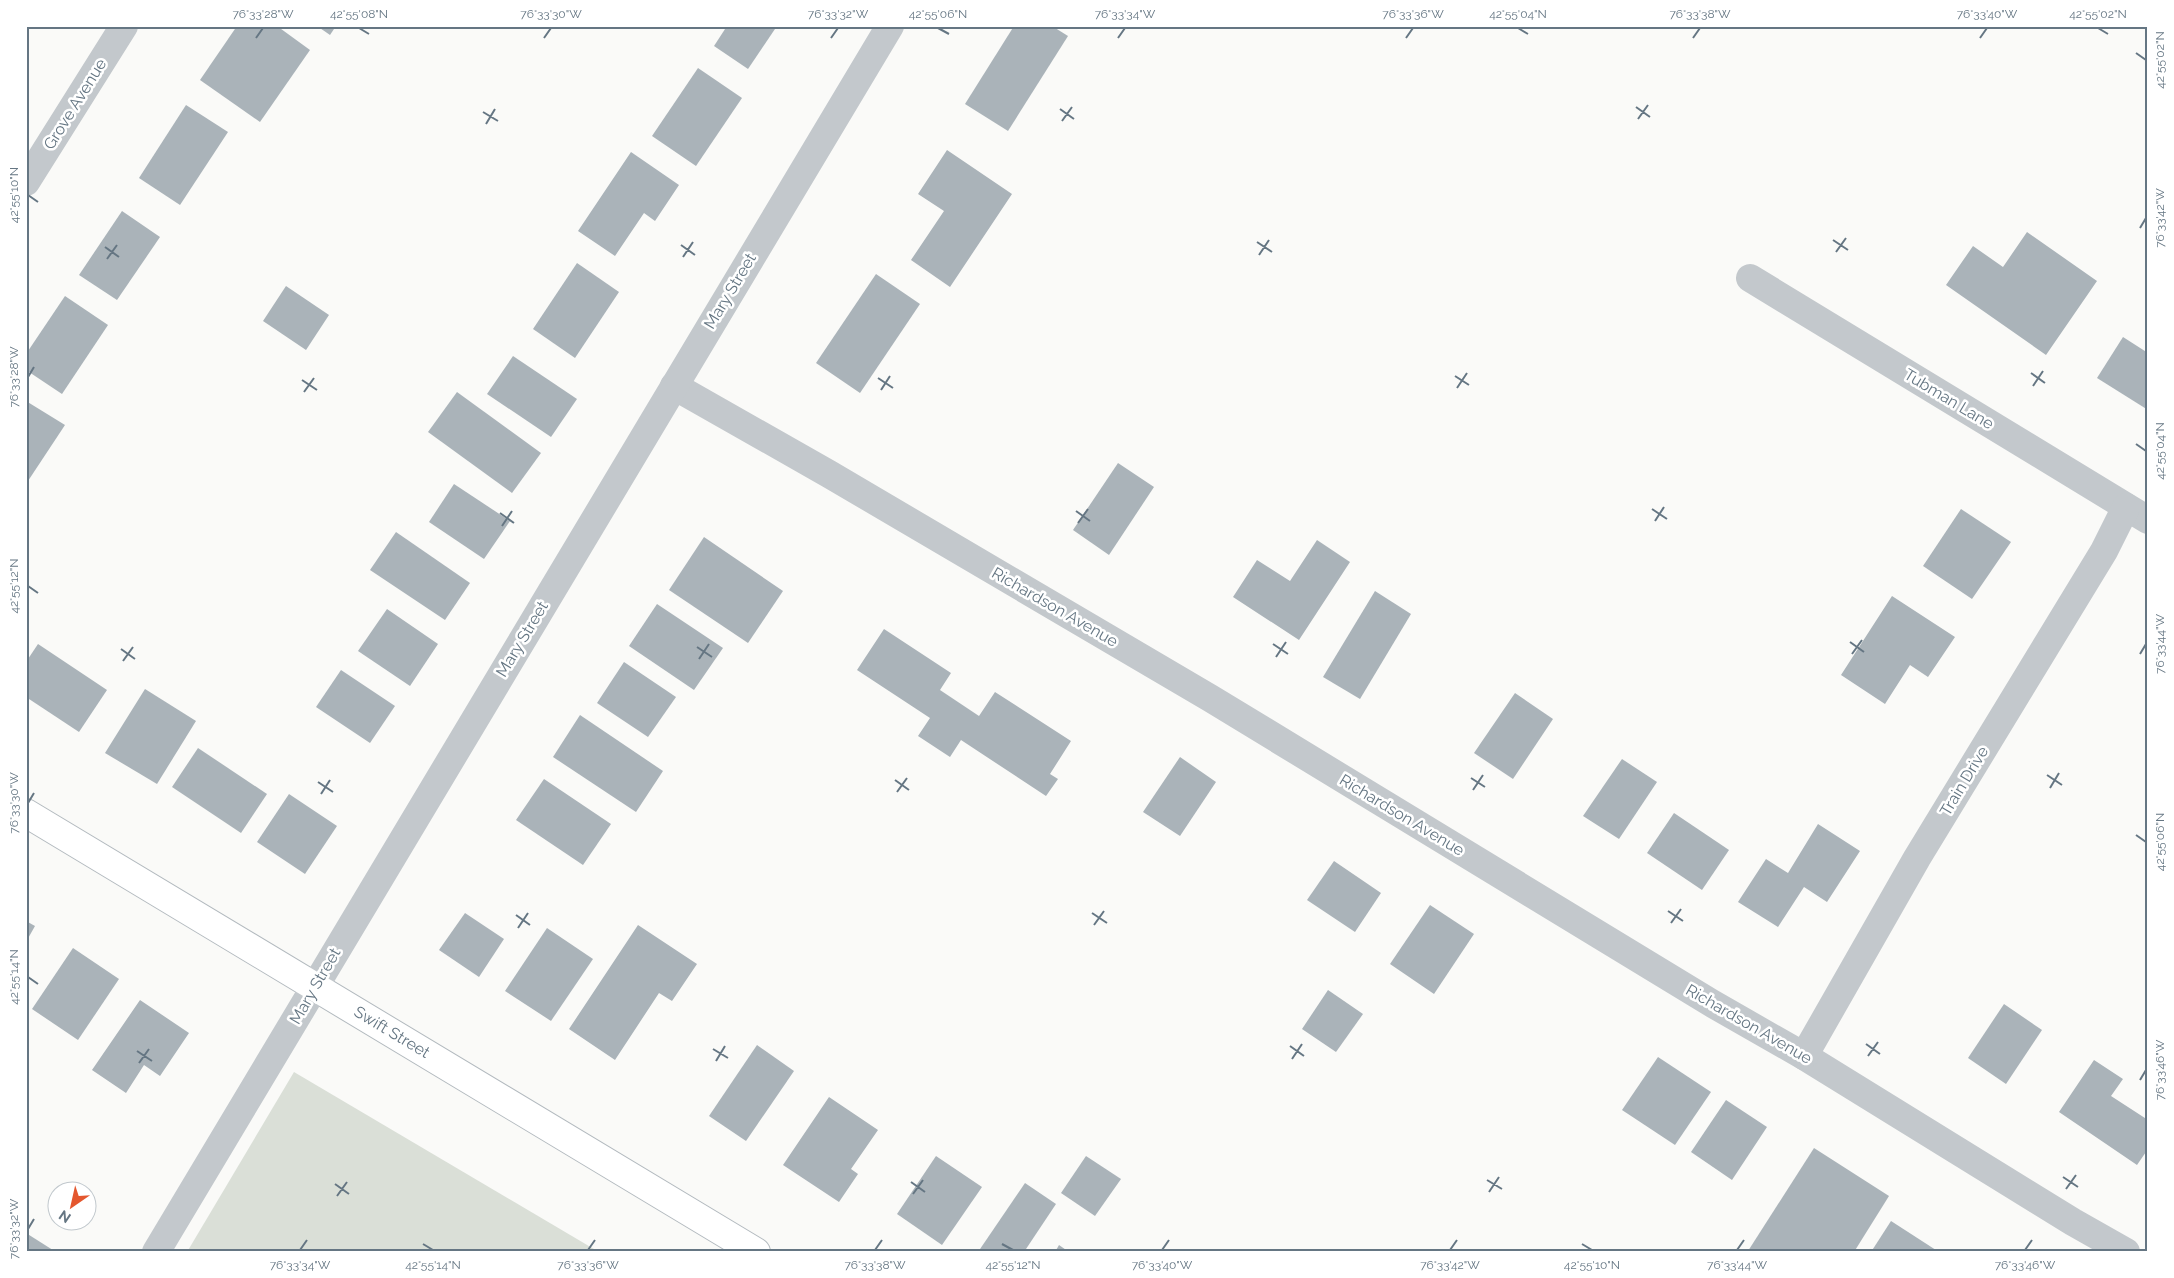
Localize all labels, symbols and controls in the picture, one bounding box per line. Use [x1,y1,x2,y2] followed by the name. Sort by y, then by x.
[232,7,294,21] text: 76°33'28"W
[330,7,388,21] text: 42°55'08"N
[520,7,582,21] text: 76°33'30"W
[808,7,869,21] text: 76°33'32"W
[909,7,967,21] text: 42°55'06"N
[1095,7,1156,21] text: 76°33'34"W
[1382,7,1444,21] text: 76°33'36"W
[1489,7,1547,21] text: 42°55'04"N
[1669,7,1731,21] text: 76°33'38"W
[1957,7,2018,21] text: 76°33'40"W
[2069,7,2127,21] text: 42°55'02"N
[2153,31,2167,89] text: 42°55'02"N
[40,55,110,153] street label: Grove Avenue
[7,167,21,223] text: 42°55'10"N
[2153,188,2167,248] text: 76°33'42"W
[700,249,760,332] street label: Mary Street
[7,346,21,408] text: 76°33'28"W
[1901,365,1997,433] street label: Tubman Lane
[2153,422,2167,480] text: 42°55'04"N
[7,558,21,614] text: 42°55'12"N
[989,563,1121,651] street label: Richardson Avenue
[492,597,552,680] street label: Mary Street
[2153,614,2167,674] text: 76°33'44"W
[1936,743,1992,819] street label: Train Drive
[1336,770,1468,860] street label: Richardson Avenue
[7,772,21,834] text: 76°33'30"W
[2153,813,2167,871] text: 42°55'06"N
[286,944,345,1028] street label: Mary Street
[7,949,21,1005] text: 42°55'14"N
[1683,980,1815,1068] street label: Richardson Avenue
[351,1002,434,1062] street label: Swift Street
[2153,1039,2167,1100] text: 76°33'46"W
[48,1180,98,1230] north arrow
[7,1198,21,1259] text: 76°33'32"W
[56,1207,74,1226] text: N
[270,1258,331,1272] text: 76°33'34"W
[405,1258,461,1272] text: 42°55'14"N
[557,1258,619,1272] text: 76°33'36"W
[844,1258,906,1272] text: 76°33'38"W
[985,1258,1041,1272] text: 42°55'12"N
[1132,1258,1193,1272] text: 76°33'40"W
[1420,1258,1480,1272] text: 76°33'42"W
[1564,1258,1620,1272] text: 42°55'10"N
[1707,1258,1767,1272] text: 76°33'44"W
[1995,1258,2056,1272] text: 76°33'46"W

